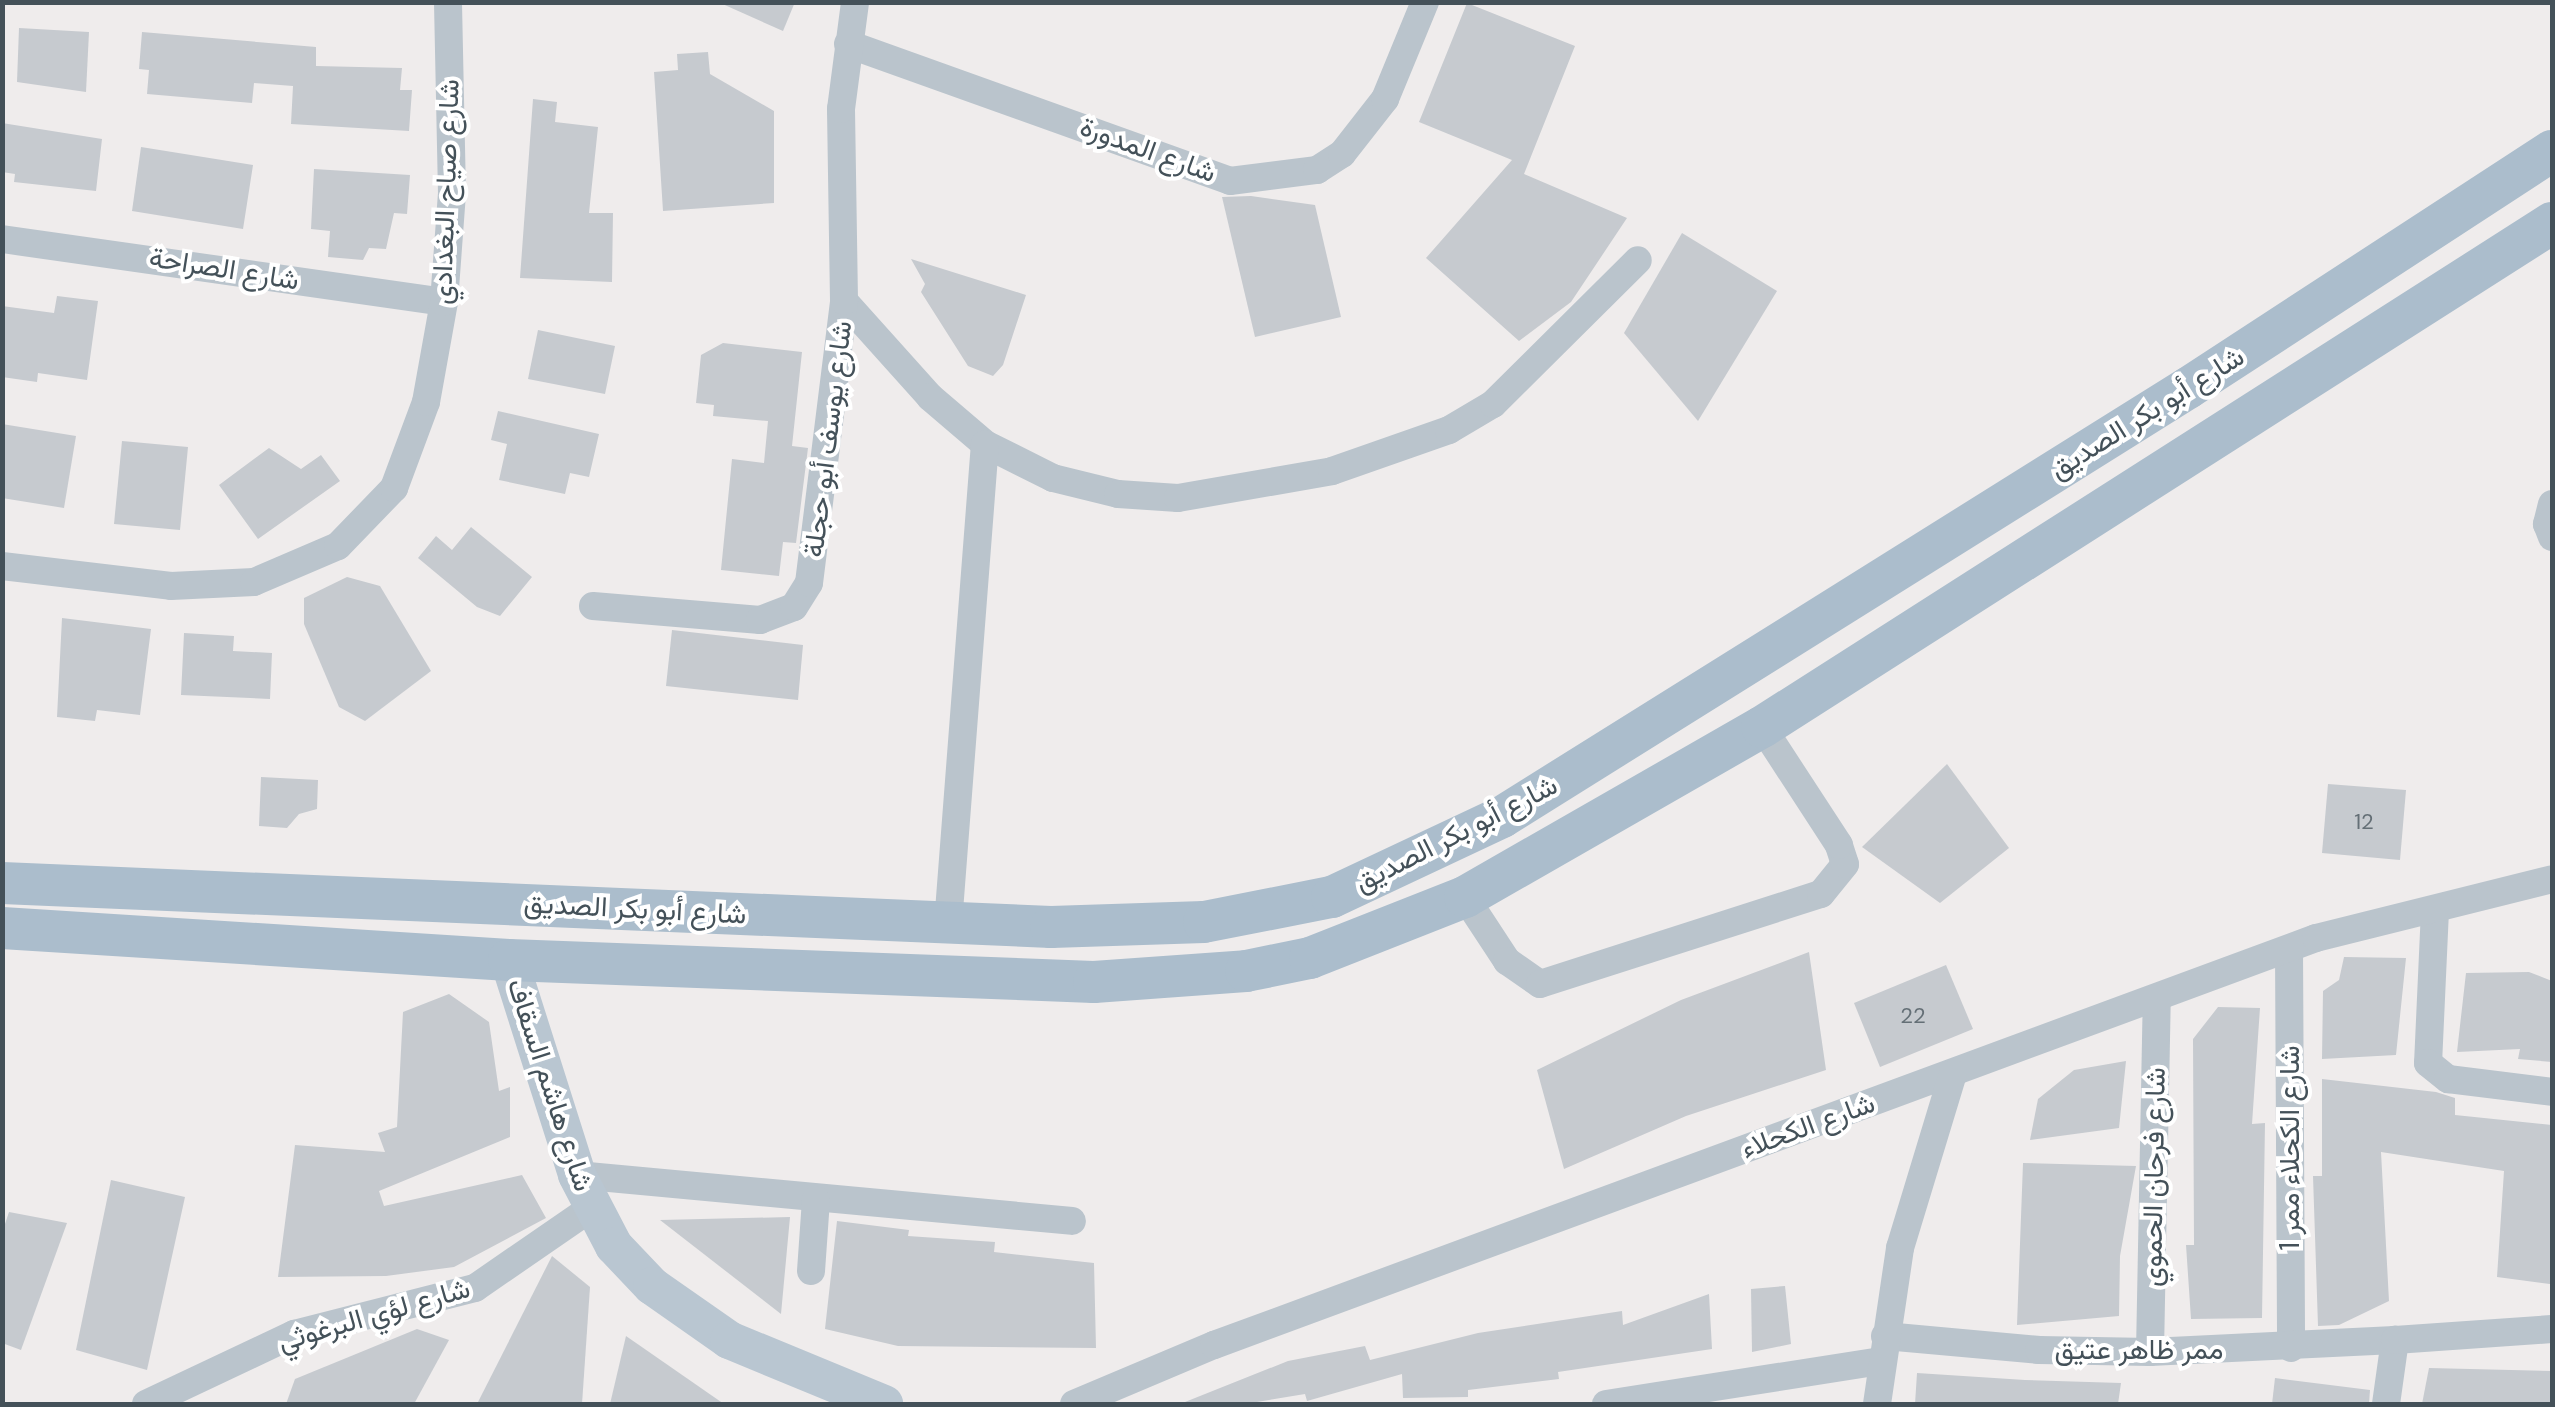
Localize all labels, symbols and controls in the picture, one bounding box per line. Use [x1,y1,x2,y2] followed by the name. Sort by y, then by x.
[425,79,467,305] street label: شارع صياح البغدادي
[1075,110,1221,190] street label: شارع المدورة
[147,241,301,297] street label: شارع الصراحة
[797,319,859,559] street label: شارع يوسف أبو حجلة
[2044,340,2250,486] street label: شارع أبو بكر الصديق
[1349,768,1563,900] street label: شارع أبو بكر الصديق
[2354,809,2374,835] house number: 12
[523,886,747,932] street label: شارع أبو بكر الصديق
[500,974,600,1196] street label: شارع هاشم السقاف
[1900,1003,1926,1029] house number: 22
[2273,1045,2307,1251] street label: شارع الكحلاء ممر 1
[2135,1067,2173,1287] street label: شارع فرحان الحموي
[1737,1086,1879,1166] street label: شارع الكحلاء
[274,1272,474,1358] street label: شارع لؤي البرغوثي
[2055,1333,2223,1367] street label: ممر ظاهر عتيق

